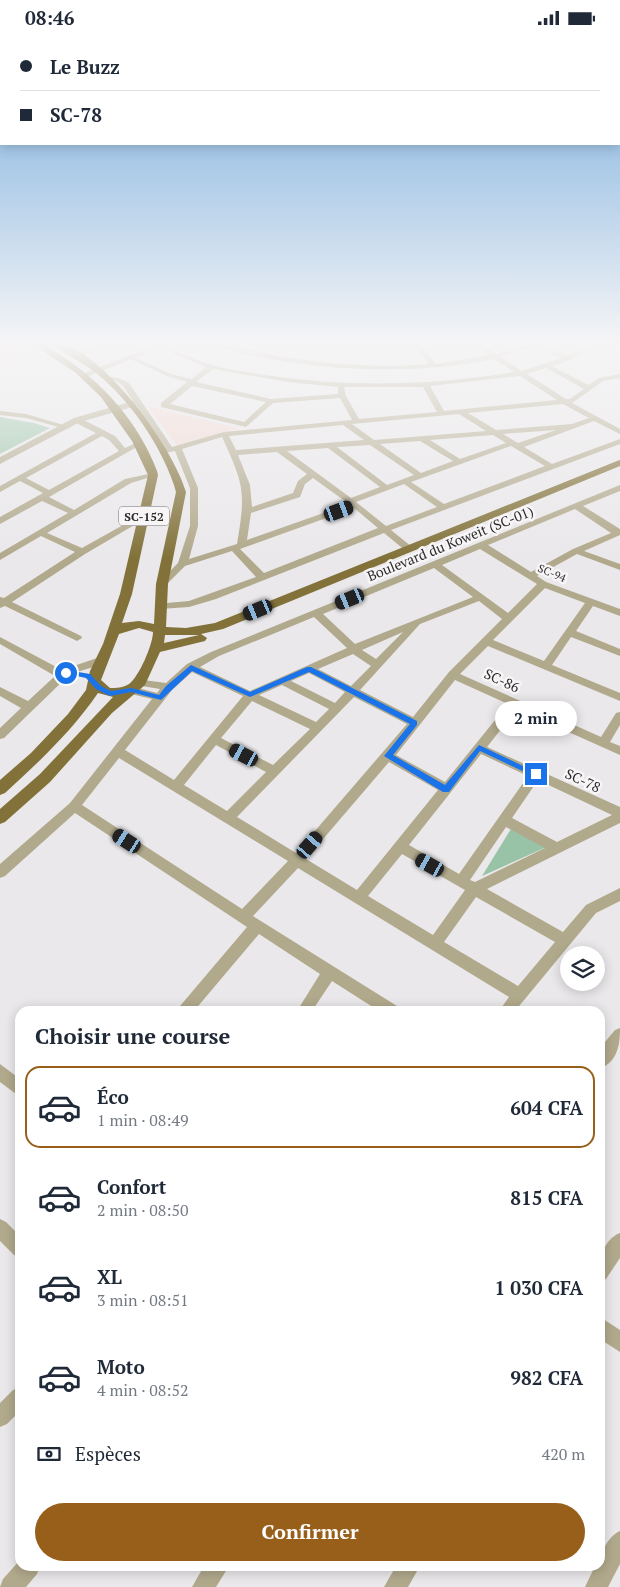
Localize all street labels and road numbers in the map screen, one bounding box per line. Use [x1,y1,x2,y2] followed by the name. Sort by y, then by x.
[364,501,536,585] street label: Boulevard du Koweit (SC-01)
[119,507,169,526] road number: SC-152
[536,561,568,585] street label: SC-94
[481,664,523,697] street label: SC-86
[562,764,604,796] street label: SC-78

